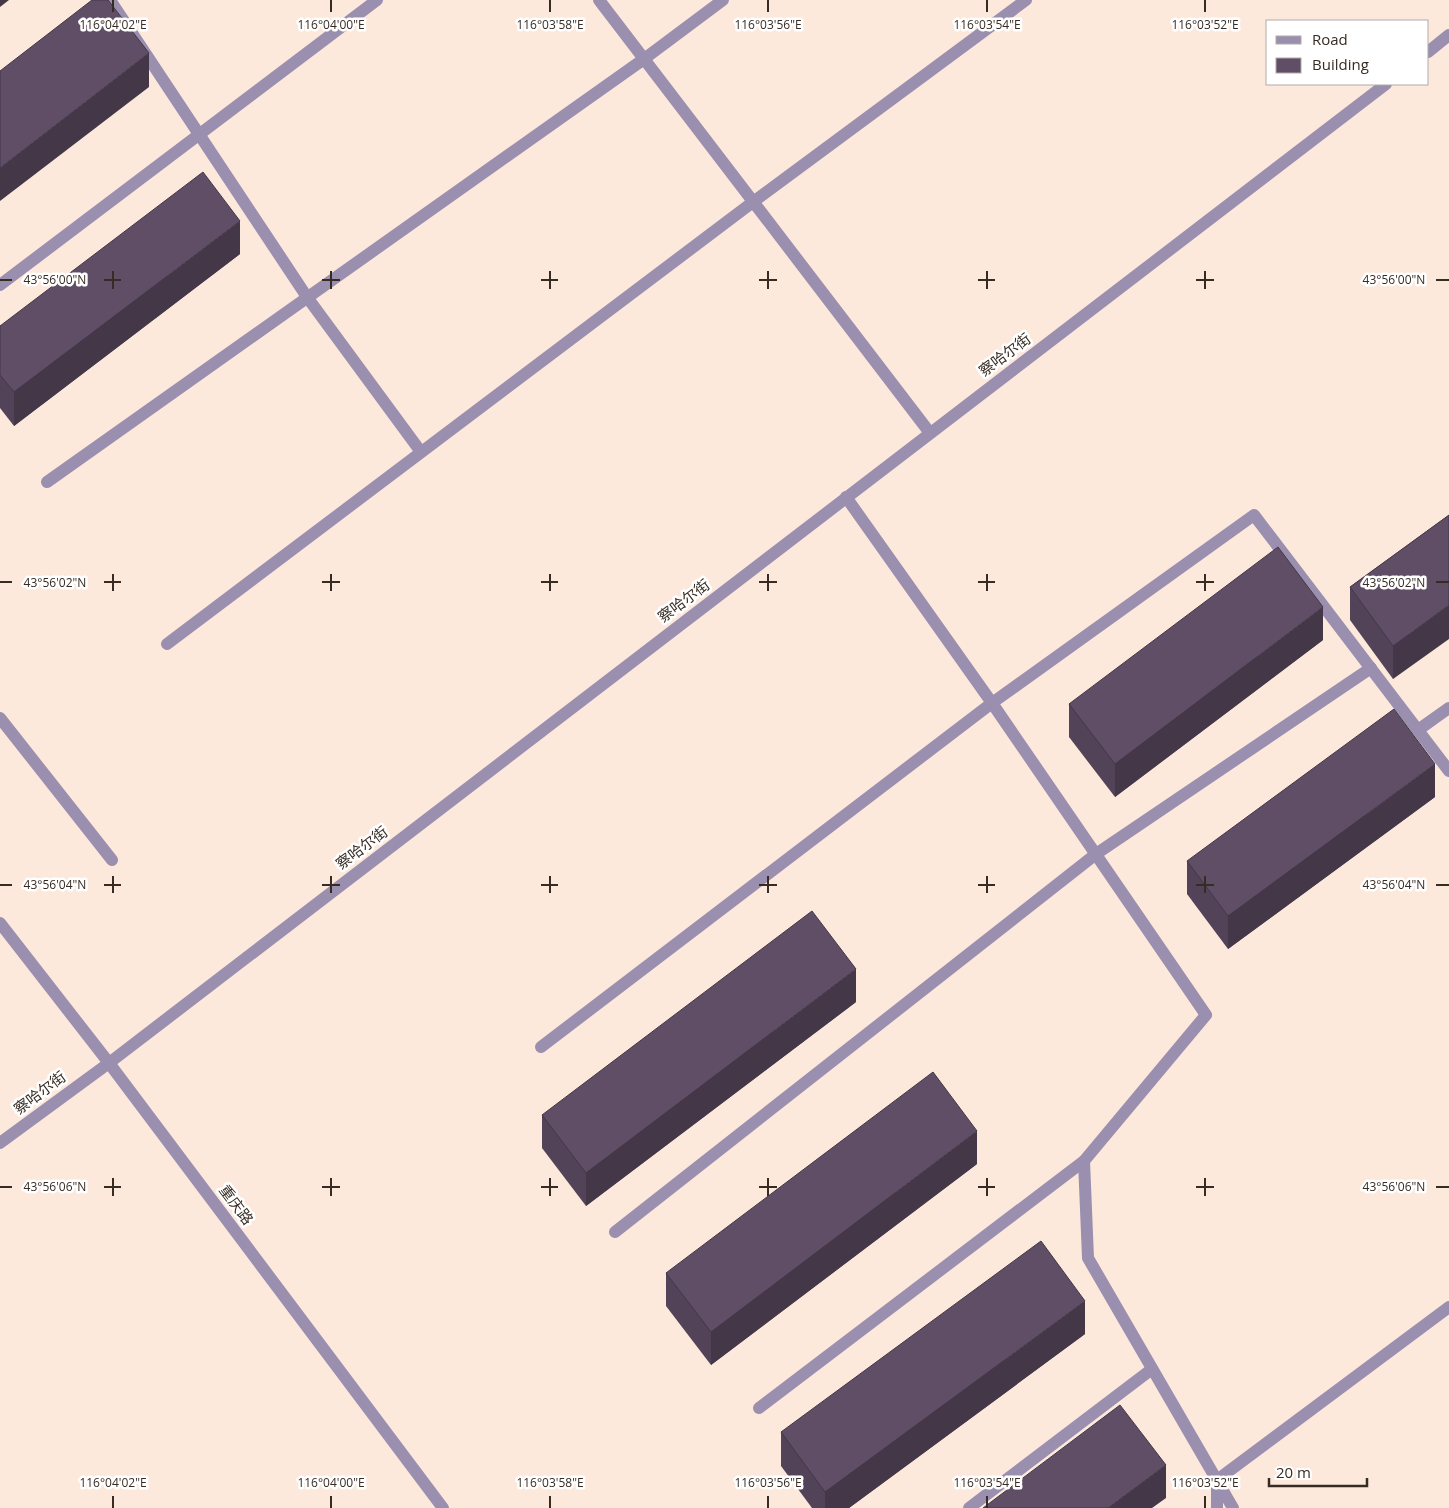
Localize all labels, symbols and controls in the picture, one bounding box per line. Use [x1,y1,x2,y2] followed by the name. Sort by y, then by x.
[79,16,147,33] text: 116°04'02"E
[297,16,365,33] text: 116°04'00"E
[516,16,584,33] text: 116°03'58"E
[734,16,802,33] text: 116°03'56"E
[953,16,1021,33] text: 116°03'54"E
[1171,16,1239,33] text: 116°03'52"E
[1266,20,1429,85] legend
[1312,29,1348,49] text: Road
[1312,54,1369,74] text: Building
[24,271,86,288] text: 43°56'00"N
[1363,271,1425,288] text: 43°56'00"N
[974,328,1034,380] street label: 察哈尔街
[24,574,86,591] text: 43°56'02"N
[653,574,713,626] street label: 察哈尔街
[1363,574,1425,591] text: 43°56'02"N
[331,821,391,873] street label: 察哈尔街
[24,876,86,893] text: 43°56'04"N
[1363,876,1425,893] text: 43°56'04"N
[9,1066,69,1118] street label: 察哈尔街
[24,1178,86,1195] text: 43°56'06"N
[1363,1178,1425,1195] text: 43°56'06"N
[215,1180,258,1228] street label: 重庆路
[1269,1456,1366,1488] scale bar
[1276,1462,1311,1482] text: 20 m
[79,1474,147,1491] text: 116°04'02"E
[297,1474,365,1491] text: 116°04'00"E
[516,1474,584,1491] text: 116°03'58"E
[734,1474,802,1491] text: 116°03'56"E
[953,1474,1021,1491] text: 116°03'54"E
[1171,1474,1239,1491] text: 116°03'52"E

